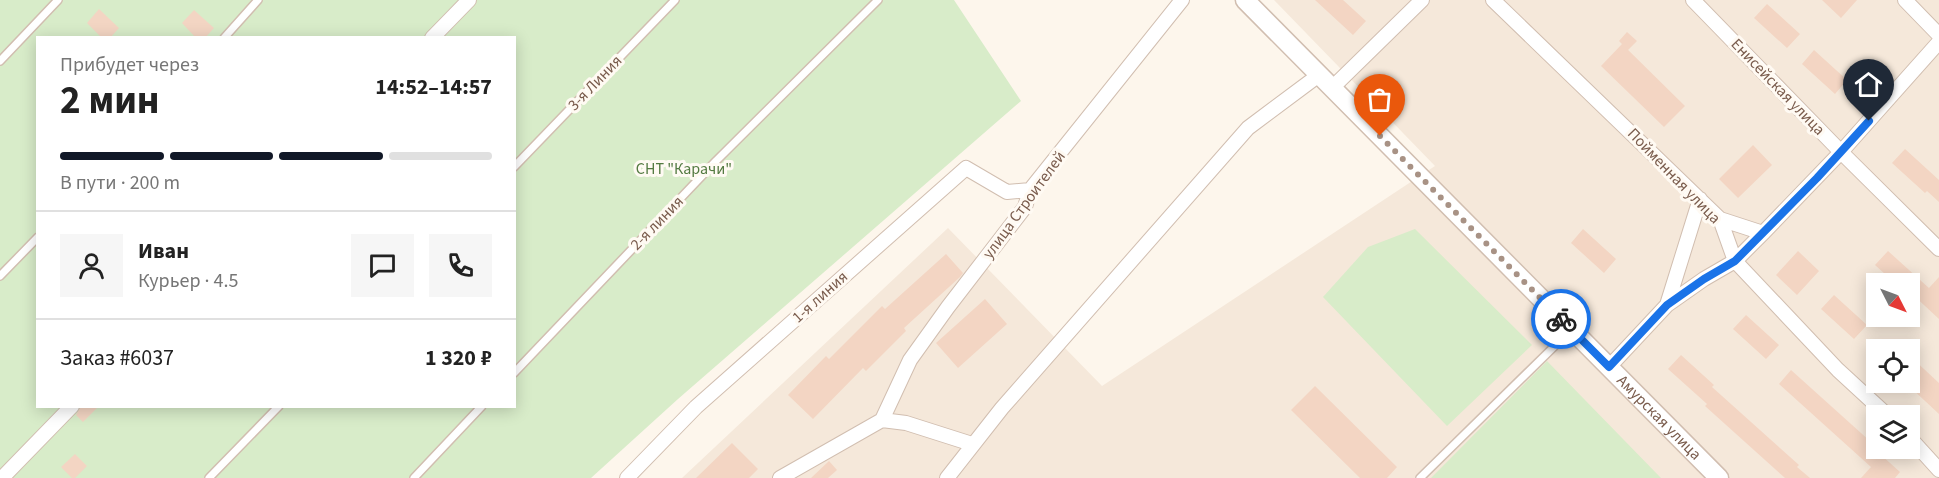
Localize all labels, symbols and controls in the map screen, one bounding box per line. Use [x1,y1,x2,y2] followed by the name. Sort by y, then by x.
[1726,34,1830,140] street label: Енисейская улица
[563,50,627,116] street label: 3-я Линия
[60,51,199,79] text: Прибудет через
[1843,59,1894,121] pin
[1852,68,1885,101] icon: home
[375,71,492,103] text: 14:52–14:57
[60,73,160,129] text: 2 мин
[1354,74,1405,136] pin
[1363,83,1396,116] icon: bag
[1622,123,1726,229] street label: Пойменная улица
[977,147,1071,263] street label: улица Строителей
[636,158,732,180] park label: СНТ "Карачи"
[60,169,180,197] text: В пути · 200 m
[625,191,689,255] street label: 2-я линия
[60,234,123,297] button: person
[351,234,414,297] button: chat
[429,234,492,297] button: phone
[138,235,189,267] text: Иван
[787,266,853,328] street label: 1-я линия
[138,267,238,295] text: Курьер · 4.5
[1866,273,1920,327] north arrow
[1866,273,1920,459] map controls
[1531,289,1591,349] courier
[1545,303,1578,336] icon: bike
[1866,339,1920,393] button: locate
[60,342,174,374] text: Заказ #6037
[425,342,492,374] text: 1 320 ₽
[1612,370,1706,465] street label: Амурская улица
[1866,405,1920,459] button: layers

